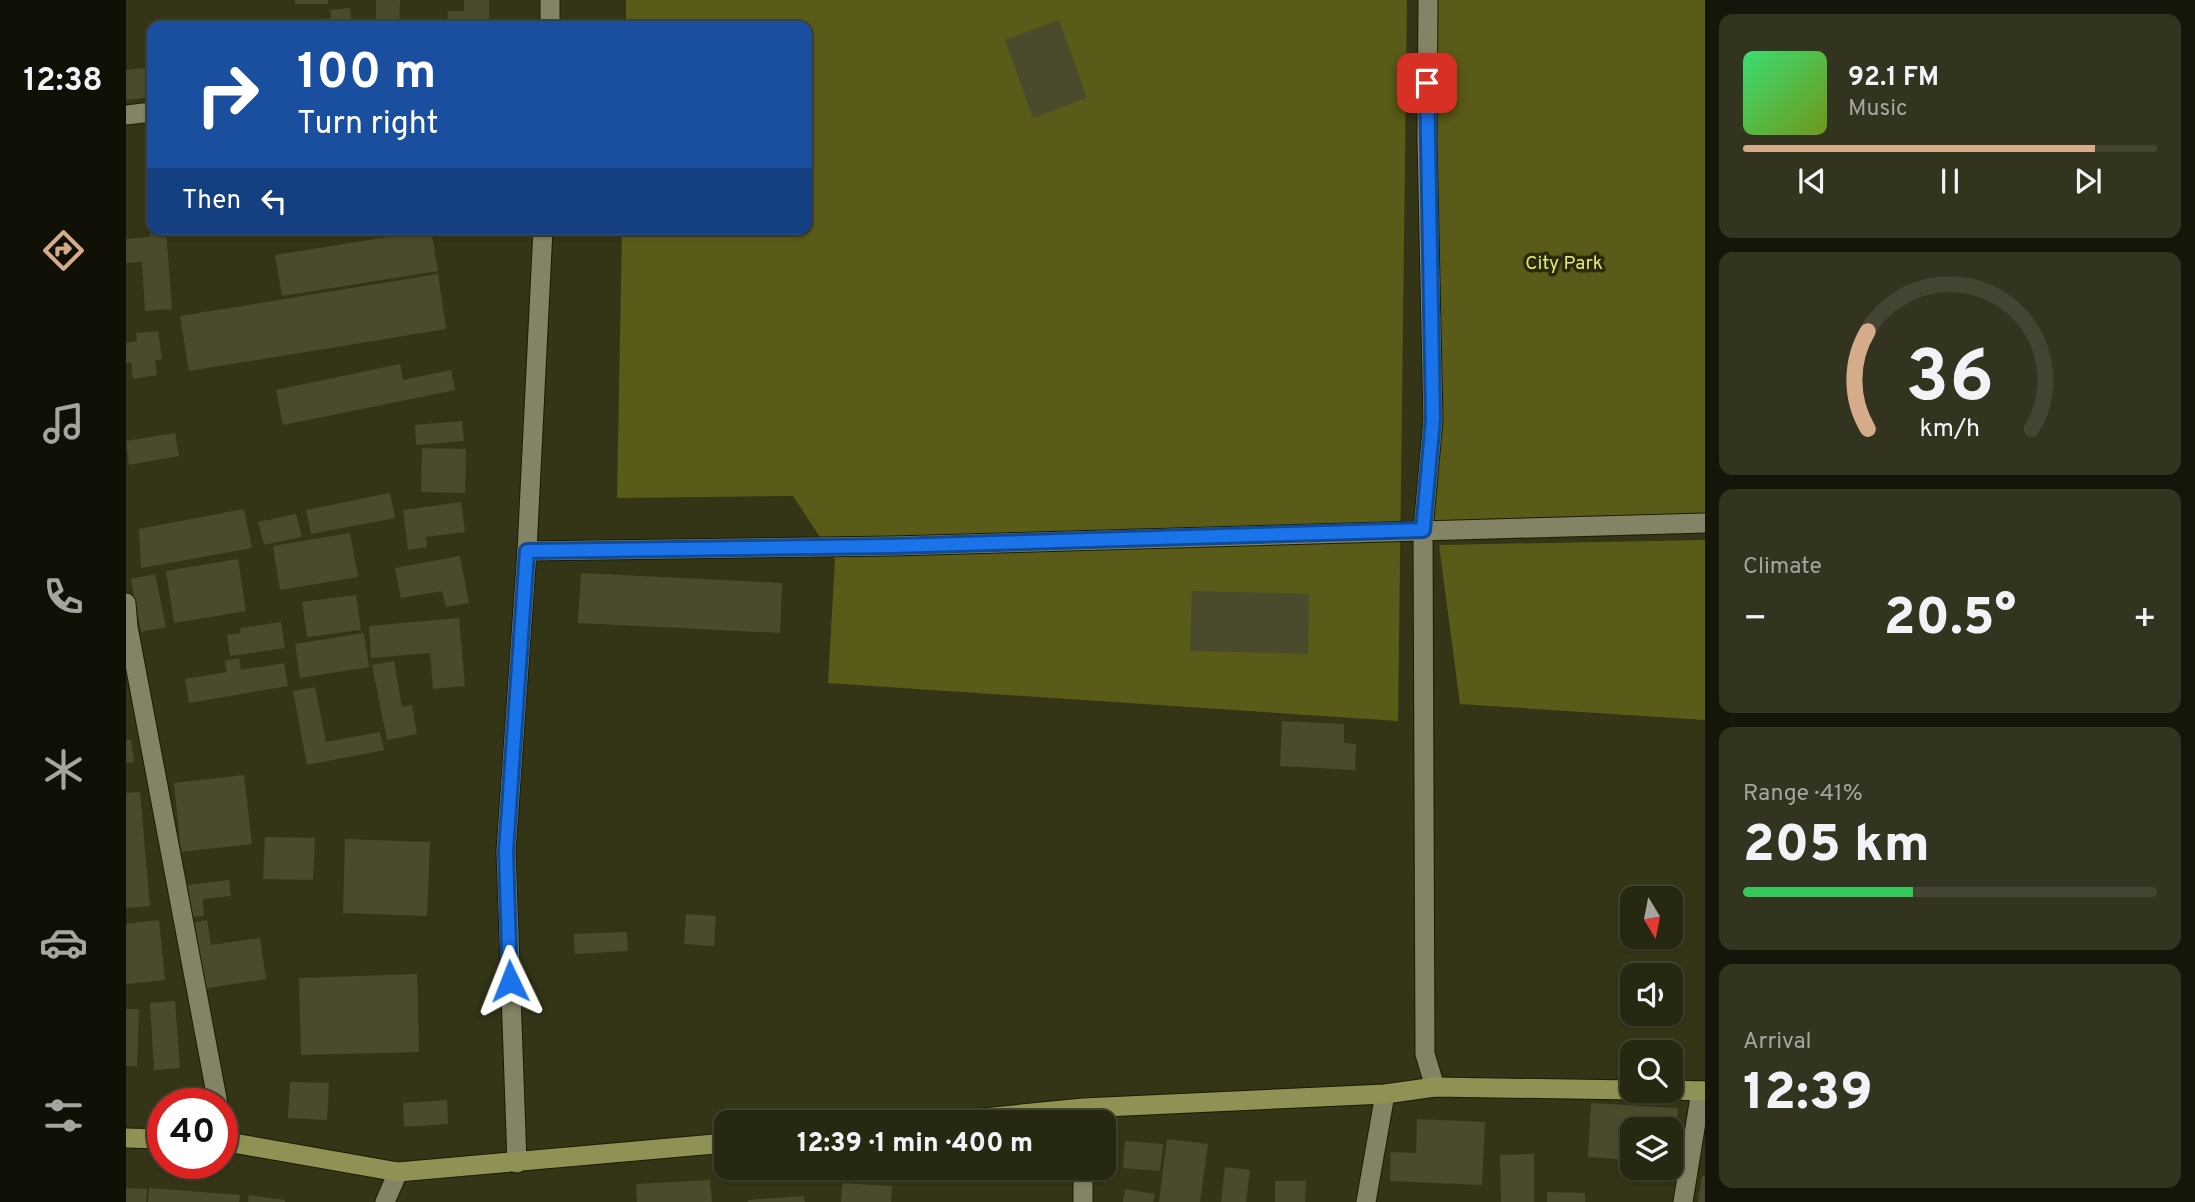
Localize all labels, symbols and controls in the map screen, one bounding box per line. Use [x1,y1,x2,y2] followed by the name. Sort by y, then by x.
[297,44,436,106] text: 100 m
[182,49,273,140] icon: right
[1397,53,1457,113] pin
[23,62,103,102] text: 12:38
[1848,62,1939,95] text: 92.1 FM
[1408,64,1446,102] icon: arrive
[1848,95,1908,124] text: Music
[297,105,439,145] text: Turn right
[1793,162,1831,200] icon: previous
[1931,162,1969,200] icon: pause
[2069,162,2107,200] icon: next
[255,182,293,220] icon: left
[182,185,241,218] text: Then
[39,226,88,275] icon: directions
[1525,252,1603,276] park label: City Park
[1906,336,1994,428] text: 36
[39,399,88,448] icon: music
[1920,414,1980,446] text: km/h
[1743,553,1822,582] text: Climate
[39,572,88,621] icon: phone
[1884,587,2016,653] text: 20.5°
[1743,596,1768,645] text: −
[2132,596,2157,645] text: +
[39,745,88,794] icon: climate
[1743,780,1863,809] text: Range · 41%
[1743,814,1930,880] text: 205 km
[1620,886,1684,948] north arrow
[1620,886,1683,1180] map controls
[39,918,88,967] icon: car
[473,944,547,1018] position arrow
[1620,963,1683,1026] button: sound
[1743,1028,1812,1057] text: Arrival
[1620,1040,1683,1103] button: search
[1743,1062,1873,1128] text: 12:39
[147,1088,238,1179] speed limit sign: 40
[39,1091,88,1140] icon: filters
[1620,1117,1683,1180] button: layers
[797,1128,1033,1161] text: 12:39 · 1 min · 400 m

